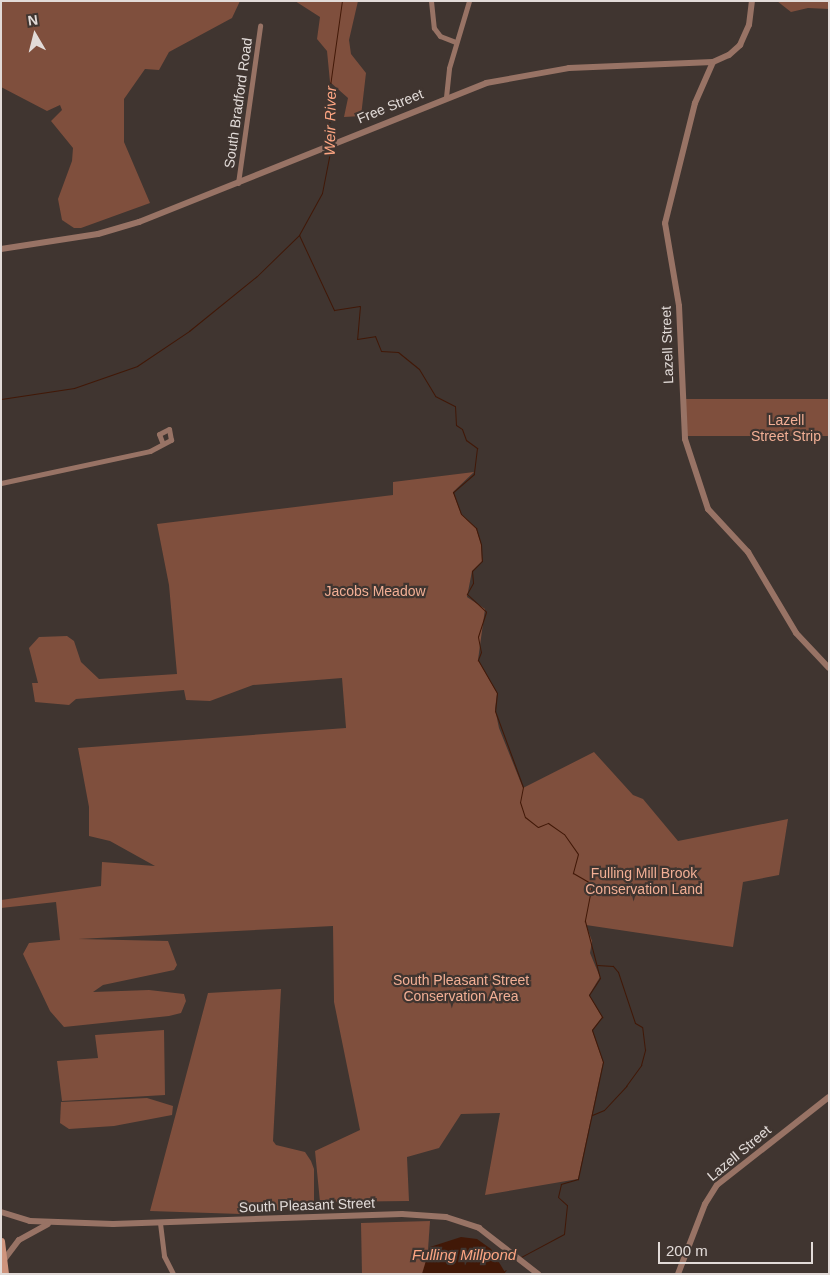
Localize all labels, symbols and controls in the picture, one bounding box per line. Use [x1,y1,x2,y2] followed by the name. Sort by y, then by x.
[10,10,60,60] north arrow
[27,12,39,29] text: N
[221,37,255,169] street label: South Bradford Road
[354,85,426,127] street label: Free Street
[320,86,340,156] water label: Weir River
[657,306,677,384] street label: Lazell Street
[751,412,821,444] park label: Lazell Street Strip
[324,583,426,599] park label: Jacobs Meadow
[585,865,703,898] park label: Fulling Mill Brook Conservation Land
[393,972,529,1004] park label: South Pleasant Street Conservation Area
[704,1122,774,1184] street label: Lazell Street
[239,1194,375,1216] street label: South Pleasant Street
[660,1232,815,1264] scale bar
[666,1242,708,1259] text: 200 m
[412,1246,516,1264] water label: Fulling Millpond

